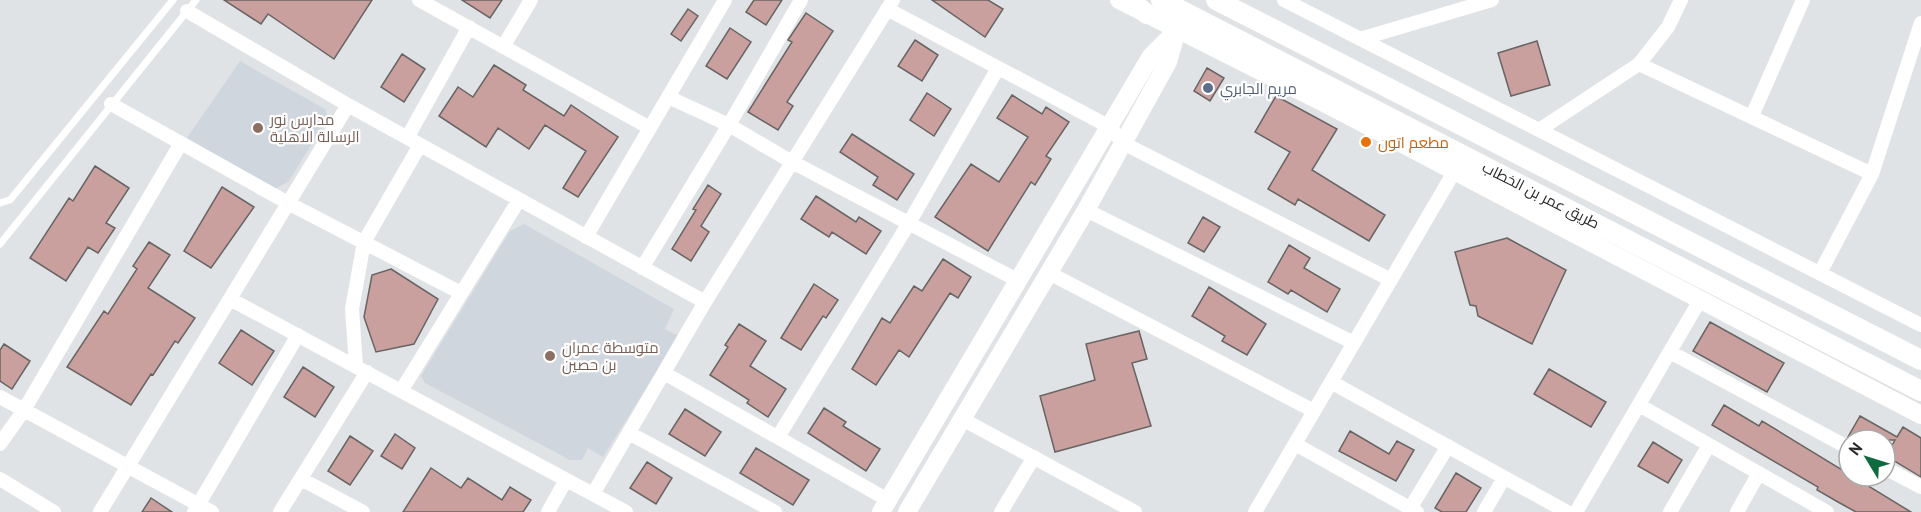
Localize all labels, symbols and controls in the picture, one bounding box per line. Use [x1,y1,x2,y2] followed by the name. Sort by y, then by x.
[1220,79,1297,101] place label: مريم الجابري
[1201,81,1215,95] marker: مريم الجابري
[269,110,360,146] place label: مدارس نور الرسالة الاهلية
[251,121,265,135] marker: مدارس نور الرسالة الاهلية
[1378,133,1449,153] place label: مطعم اتون
[1359,135,1373,149] marker: مطعم اتون
[1479,157,1603,234] street label: طريق عمر بن الخطاب
[562,338,659,375] place label: متوسطة عمران بن حصين
[543,349,557,363] marker: متوسطة عمران بن حصين
[1837,428,1897,488] north arrow
[1844,438,1866,459] text: N

